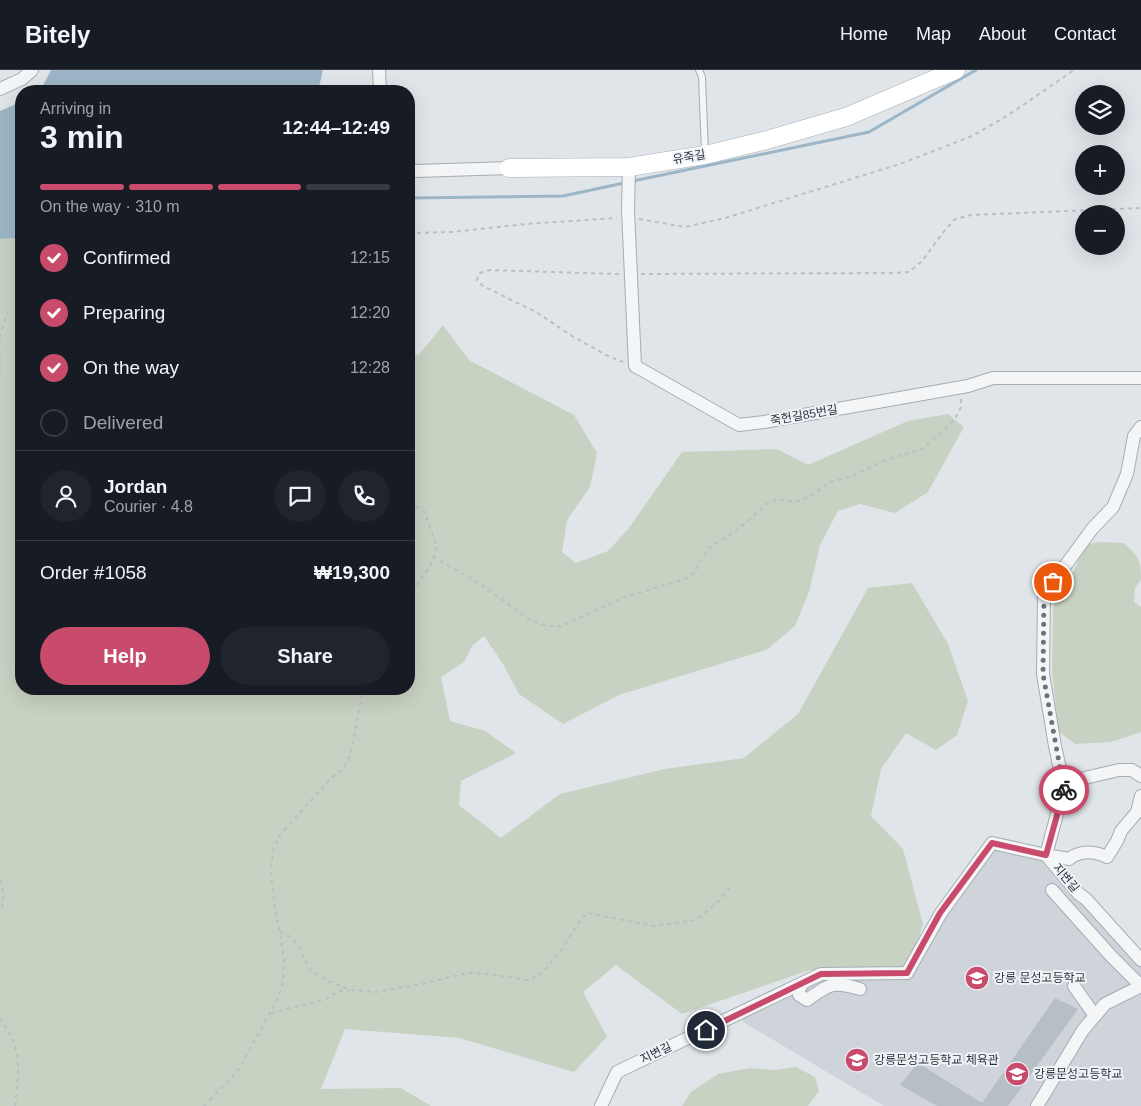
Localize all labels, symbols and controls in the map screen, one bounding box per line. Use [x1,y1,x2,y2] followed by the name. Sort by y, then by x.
[25,21,90,48] text: Bitely
[840,24,888,44] text: Home
[916,24,951,44] text: Map
[979,24,1026,44] text: About
[1054,24,1116,44] text: Contact
[1075,85,1125,255] map controls
[1075,85,1125,135] button: layers
[40,100,111,117] text: Arriving in
[282,117,390,138] text: 12:44–12:49
[40,119,124,155] text: 3 min
[1075,145,1125,195] button: +
[671,147,707,167] street label: 유죽길
[40,198,180,215] text: On the way · 310 m
[1075,205,1125,255] button: −
[40,244,68,272] icon: check
[83,247,171,268] text: Confirmed
[350,249,390,266] text: 12:15
[40,299,68,327] icon: check
[83,302,165,323] text: Preparing
[350,304,390,321] text: 12:20
[40,354,68,382] icon: check
[83,357,179,378] text: On the way
[350,359,390,376] text: 12:28
[769,402,839,428] street label: 죽헌길85번길
[83,412,163,433] text: Delivered
[40,470,92,522] button: person
[274,470,326,522] button: chat
[338,470,390,522] button: phone
[104,476,167,497] text: Jordan
[104,498,193,515] text: Courier · 4.8
[1032,561,1074,603] pin
[40,562,147,583] text: Order #1058
[314,562,390,583] text: ₩19,300
[1039,568,1067,596] icon: bag
[40,627,210,685] button: Help
[220,627,390,685] button: Share
[1039,765,1089,815] courier
[1050,776,1078,804] icon: bike
[1050,861,1082,895] street label: 지변길
[964,965,990,991] school or university icon: 강릉 문성고등학교
[994,971,1086,985] place label: 강릉 문성고등학교
[685,1009,727,1051] pin
[692,1016,720,1044] icon: home
[638,1039,674,1067] street label: 지변길
[844,1047,870,1073] school or university icon: 강릉문성고등학교 체육관
[874,1053,999,1067] place label: 강릉문성고등학교 체육관
[1004,1061,1030,1087] school or university icon: 강릉문성고등학교
[1034,1067,1122,1081] place label: 강릉문성고등학교

